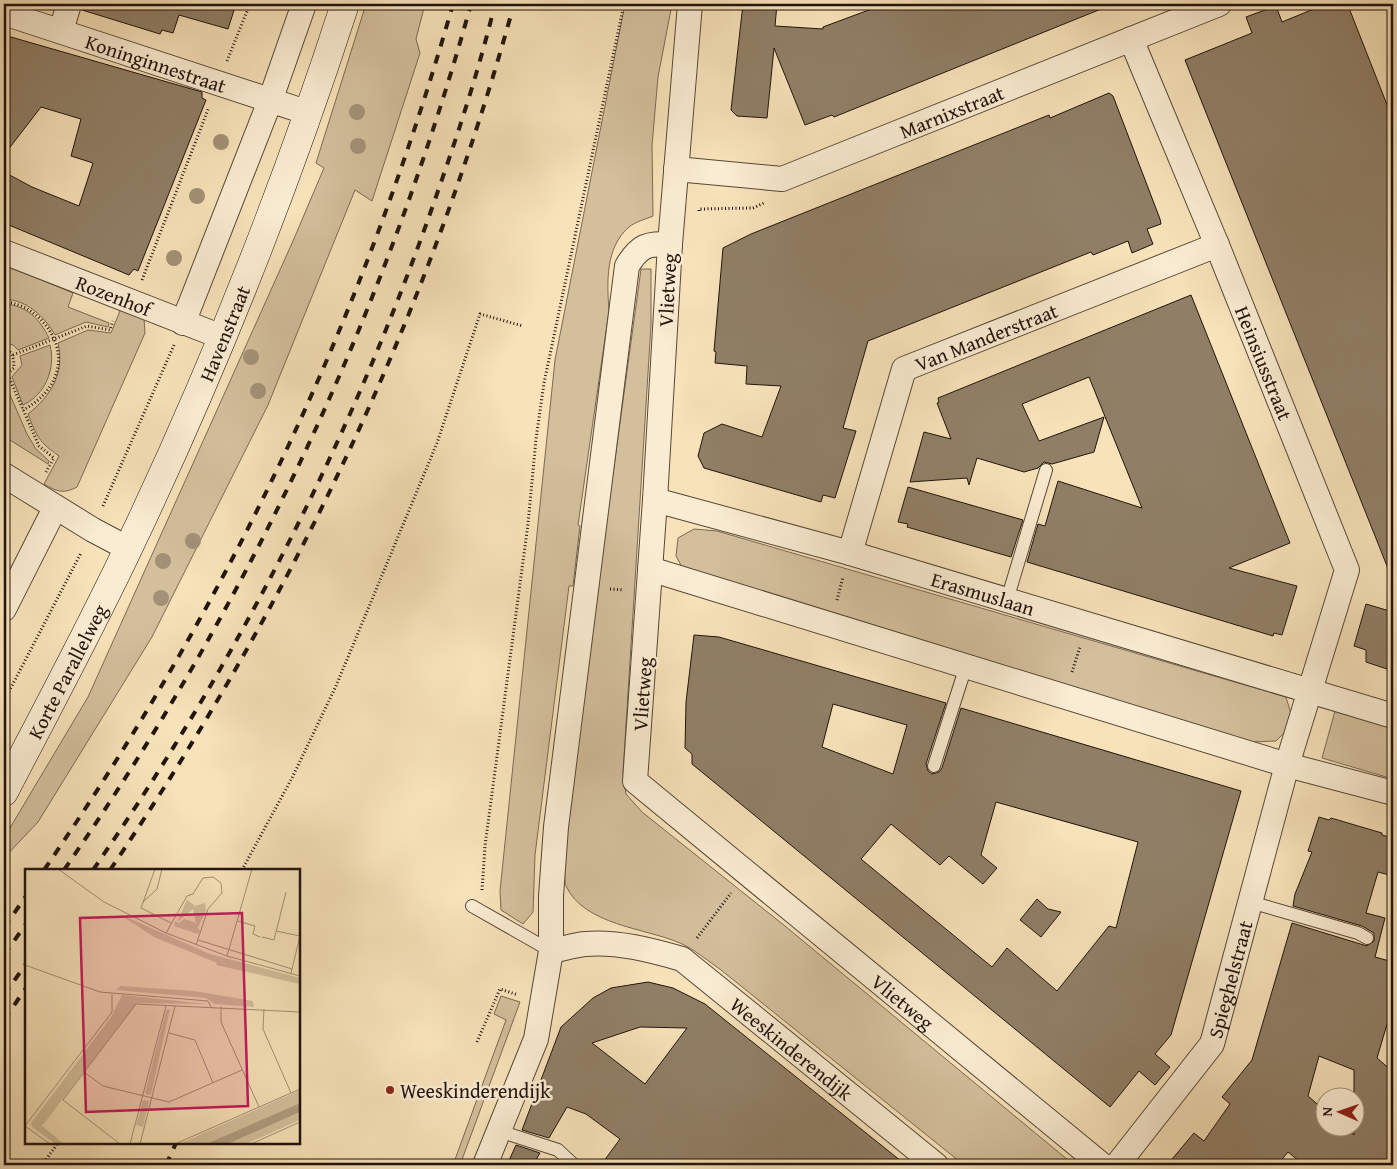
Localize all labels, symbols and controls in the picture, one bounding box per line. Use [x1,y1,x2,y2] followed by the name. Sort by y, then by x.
[82,26,230,99] street label: Koninginnestraat
[895,77,1008,145] street label: Marnixstraat
[651,252,683,328] street label: Vlietweg
[72,267,158,324] street label: Rozenhof
[191,281,257,386] street label: Havenstraat
[910,295,1062,378] street label: Van Manderstraat
[1228,302,1300,424] street label: Heinsiusstraat
[928,564,1038,622] street label: Erasmuslaan
[20,599,113,744] street label: Korte Parallelweg
[625,656,659,732] street label: Vlietweg
[25,869,300,1144] inset map
[1200,917,1259,1041] street label: Spieghelstraat
[865,967,941,1036] street label: Vlietweg
[724,990,860,1107] street label: Weeskinderendijk
[400,1076,551,1105] place label: Weeskinderendijk
[384,1084,396,1096] marker: Weeskinderendijk
[1314,1086,1364,1136] north arrow
[1317,1106,1337,1117] text: N

